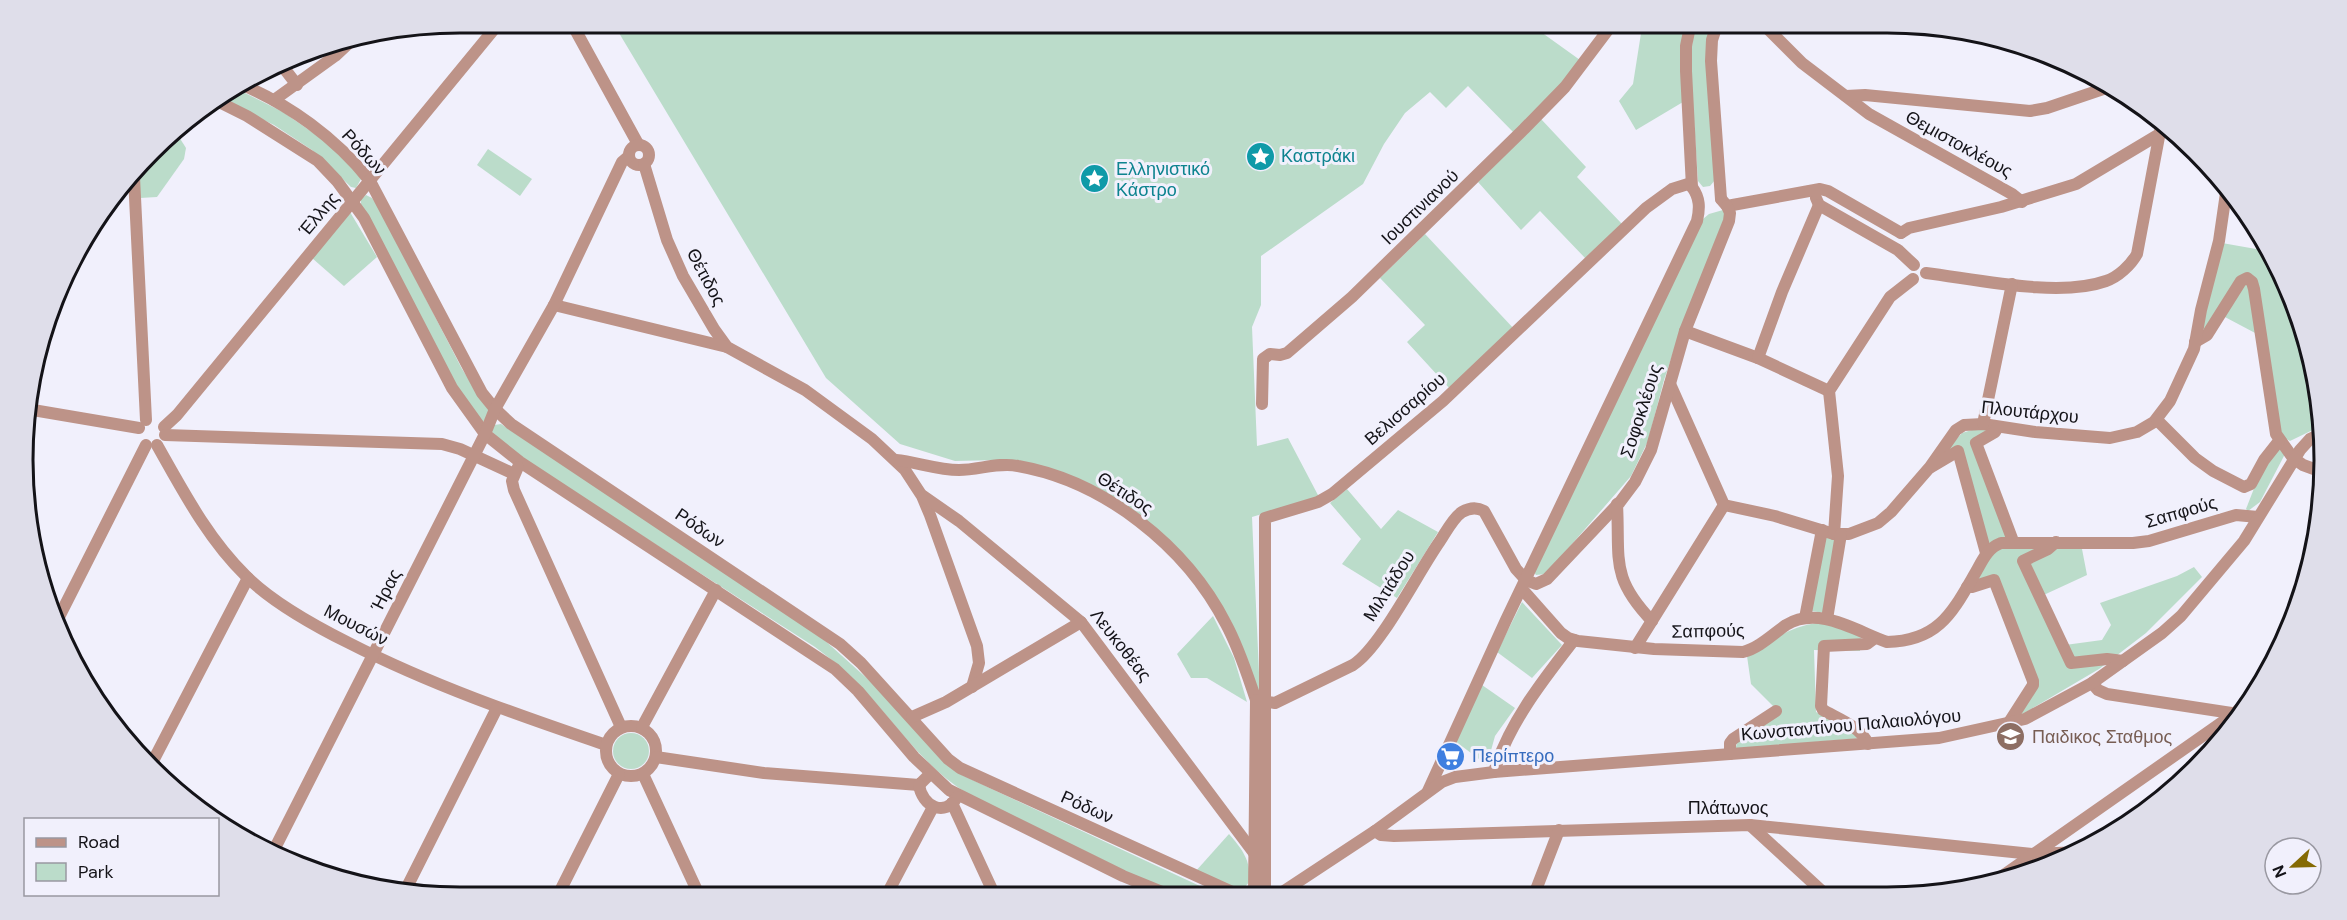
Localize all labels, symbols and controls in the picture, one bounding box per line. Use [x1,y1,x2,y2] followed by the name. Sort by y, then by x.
[1901,105,2017,183] street label: Θεμιστοκλέους
[336,124,392,180] street label: Ρόδων
[1244,140,1276,172] place icon: Καστράκι
[1281,144,1355,168] place label: Καστράκι
[1116,157,1210,202] place label: Ελληνιστικό Κάστρο
[1079,163,1111,195] place icon: Ελληνιστικό Κάστρο
[1376,164,1464,250] street label: Ιουστινιανού
[293,187,345,242] street label: Έλλης
[681,244,731,310] street label: Θέτιδος
[1615,361,1668,461] street label: Σοφοκλέους
[1359,367,1451,451] street label: Βελισσαρίου
[1980,395,2080,429] street label: Πλουτάρχου
[1093,466,1158,520] street label: Θέτιδος
[2142,490,2220,534] street label: Σαπφούς
[670,503,730,553] street label: Ρόδων
[1358,546,1420,626] street label: Μιλτιάδου
[365,564,407,616] street label: Ήρας
[320,599,392,651] street label: Μουσών
[1085,604,1157,686] street label: Λευκοθέας
[1671,618,1745,644] street label: Σαπφούς
[1740,703,1962,747] street label: Κωνσταντίνου Παλαιολόγου
[1995,721,2027,753] school or university icon: Παιδικος Σταθμος
[2032,725,2173,749] place label: Παιδικος Σταθμος
[1435,740,1467,772] supermarket icon: Περίπτερο
[1472,744,1554,768] place label: Περίπτερο
[1057,785,1117,829] street label: Ρόδων
[1688,796,1769,820] street label: Πλάτωνος
[24,818,219,896] legend
[78,830,120,854] text: Road
[2263,836,2323,896] north arrow
[78,860,114,884] text: Park
[2268,862,2291,881] text: N

